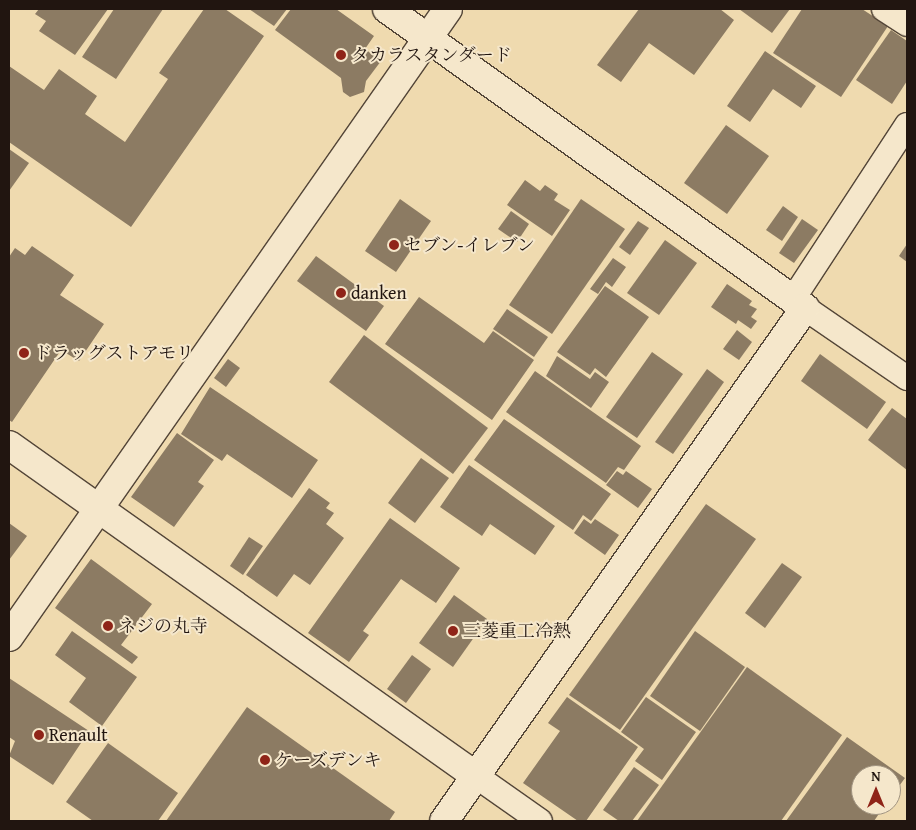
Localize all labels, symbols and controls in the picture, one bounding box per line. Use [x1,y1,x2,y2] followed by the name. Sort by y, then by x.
[351,44,513,66] place label: タカラスタンダード
[335,49,347,61] marker: タカラスタンダード
[404,234,536,256] place label: セブン-イレブン
[388,239,400,251] marker: セブン-イレブン
[351,282,407,304] place label: danken
[335,287,347,299] marker: danken
[34,342,196,364] place label: ドラッグストアモリ
[18,347,30,359] marker: ドラッグストアモリ
[118,615,208,637] place label: ネジの丸寺
[102,620,114,632] marker: ネジの丸寺
[463,620,571,642] place label: 三菱重工冷熱
[447,625,459,637] marker: 三菱重工冷熱
[49,724,108,746] place label: Renault
[33,729,45,741] marker: Renault
[275,749,383,771] place label: ケーズデンキ
[259,754,271,766] marker: ケーズデンキ
[851,765,901,815] north arrow
[871,766,881,786] text: N

